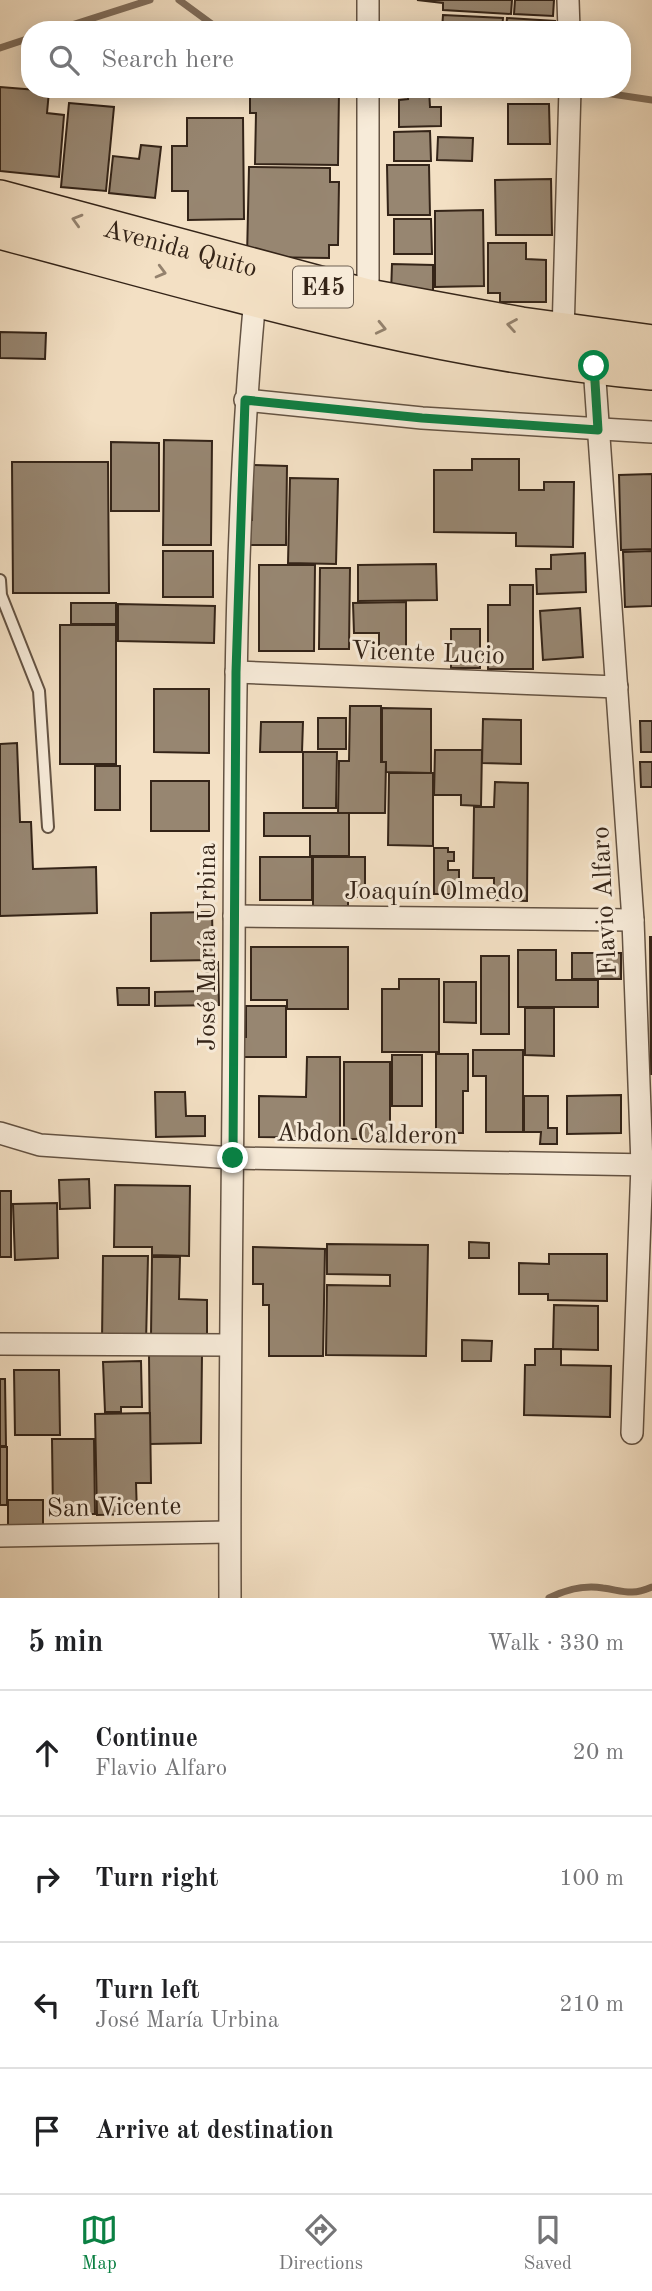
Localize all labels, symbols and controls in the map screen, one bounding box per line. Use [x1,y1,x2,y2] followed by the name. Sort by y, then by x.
[21,21,631,98] search box
[45,41,83,79] icon: search
[101,47,234,73] text: Search here
[71,213,83,228] one-way arrow
[100,216,260,283] street label: Avenida Quito
[154,264,166,279] one-way arrow
[293,266,353,308] road number: E45
[506,318,518,333] one-way arrow
[375,320,387,334] one-way arrow
[578,350,609,381] route start
[350,638,505,670] street label: Vicente Lucio
[588,826,622,976] street label: Flavio Alfaro
[195,843,221,1051] street label: José María Urbina
[344,879,524,905] street label: Joaquín Olmedo
[276,1120,458,1150] street label: Abdon Calderon
[217,1142,248,1173] route end
[46,1494,182,1522] street label: San Vicente
[28,1628,103,1658] text: 5 min
[488,1632,624,1655] text: Walk · 330 m
[95,1726,198,1752] text: Continue
[28,1734,66,1772] icon: ahead
[573,1741,624,1764] text: 20 m
[95,1757,227,1780] text: Flavio Alfaro
[28,1860,66,1898] icon: right
[95,1866,218,1892] text: Turn right
[559,1867,624,1890] text: 100 m
[95,1978,200,2004] text: Turn left
[28,1986,66,2024] icon: left
[559,1993,624,2016] text: 210 m
[95,2009,279,2032] text: José María Urbina
[28,2112,66,2150] icon: arrive
[95,2118,334,2144] text: Arrive at destination
[80,2211,118,2276] tab: Map
[279,2211,363,2276] tab: Directions
[523,2211,572,2276] tab: Saved

